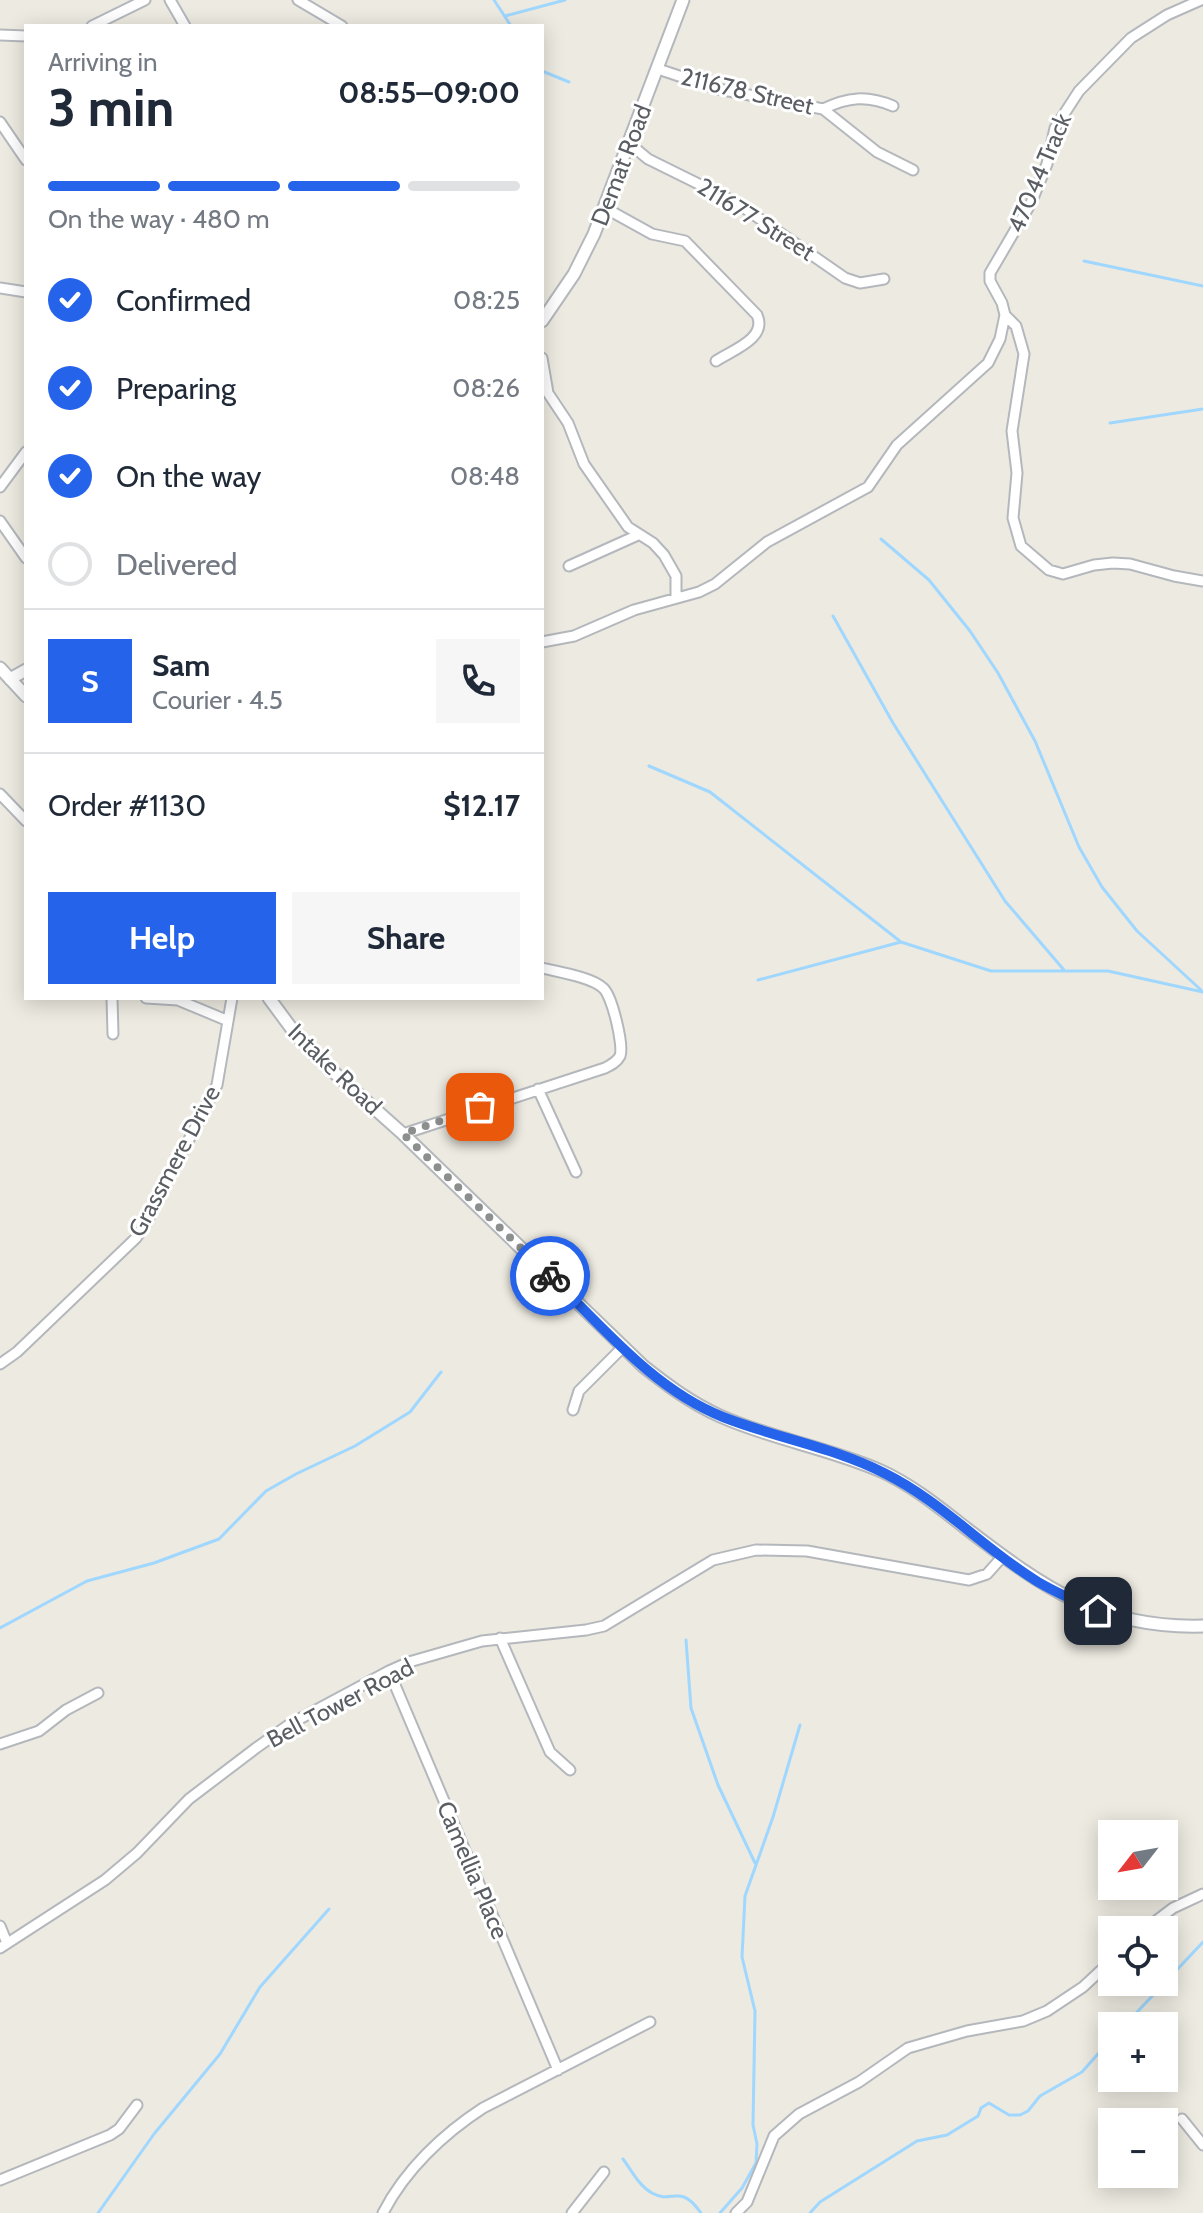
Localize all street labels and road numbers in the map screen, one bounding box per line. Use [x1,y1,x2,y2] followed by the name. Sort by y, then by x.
[678,62,816,120] street label: 211678 Street
[585,100,657,230] street label: Demat Road
[1001,109,1077,237] street label: 47044 Track
[692,171,820,267] street label: 211677 Street
[282,1017,388,1121] street label: Intake Road
[122,1081,226,1241] street label: Grassmere Drive
[262,1652,418,1754] street label: Bell Tower Road
[431,1797,515,1943] street label: Camellia Place

